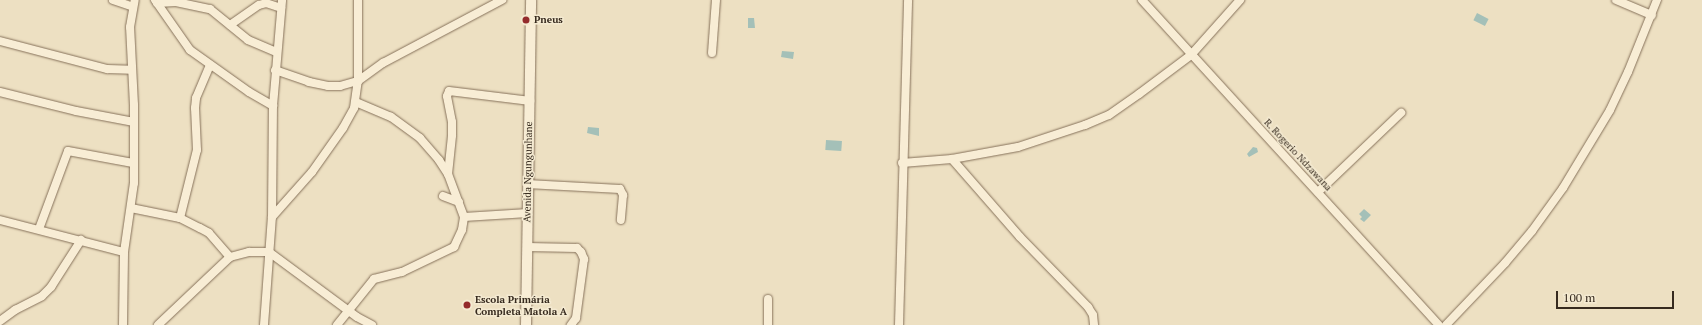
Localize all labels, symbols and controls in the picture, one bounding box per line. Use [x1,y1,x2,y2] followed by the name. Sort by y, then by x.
[534,14,563,26] place label: Pneus
[521,15,531,25] marker: Pneus
[1261,116,1335,194] street label: R. Rogerio Ndzawana
[521,121,535,223] street label: Avenida Ngungunhane
[1558,283,1676,309] scale bar
[1563,290,1595,305] text: 100 m
[475,293,567,316] place label: Escola Primária Completa Matola A
[462,300,472,310] marker: Escola Primária Completa Matola A

